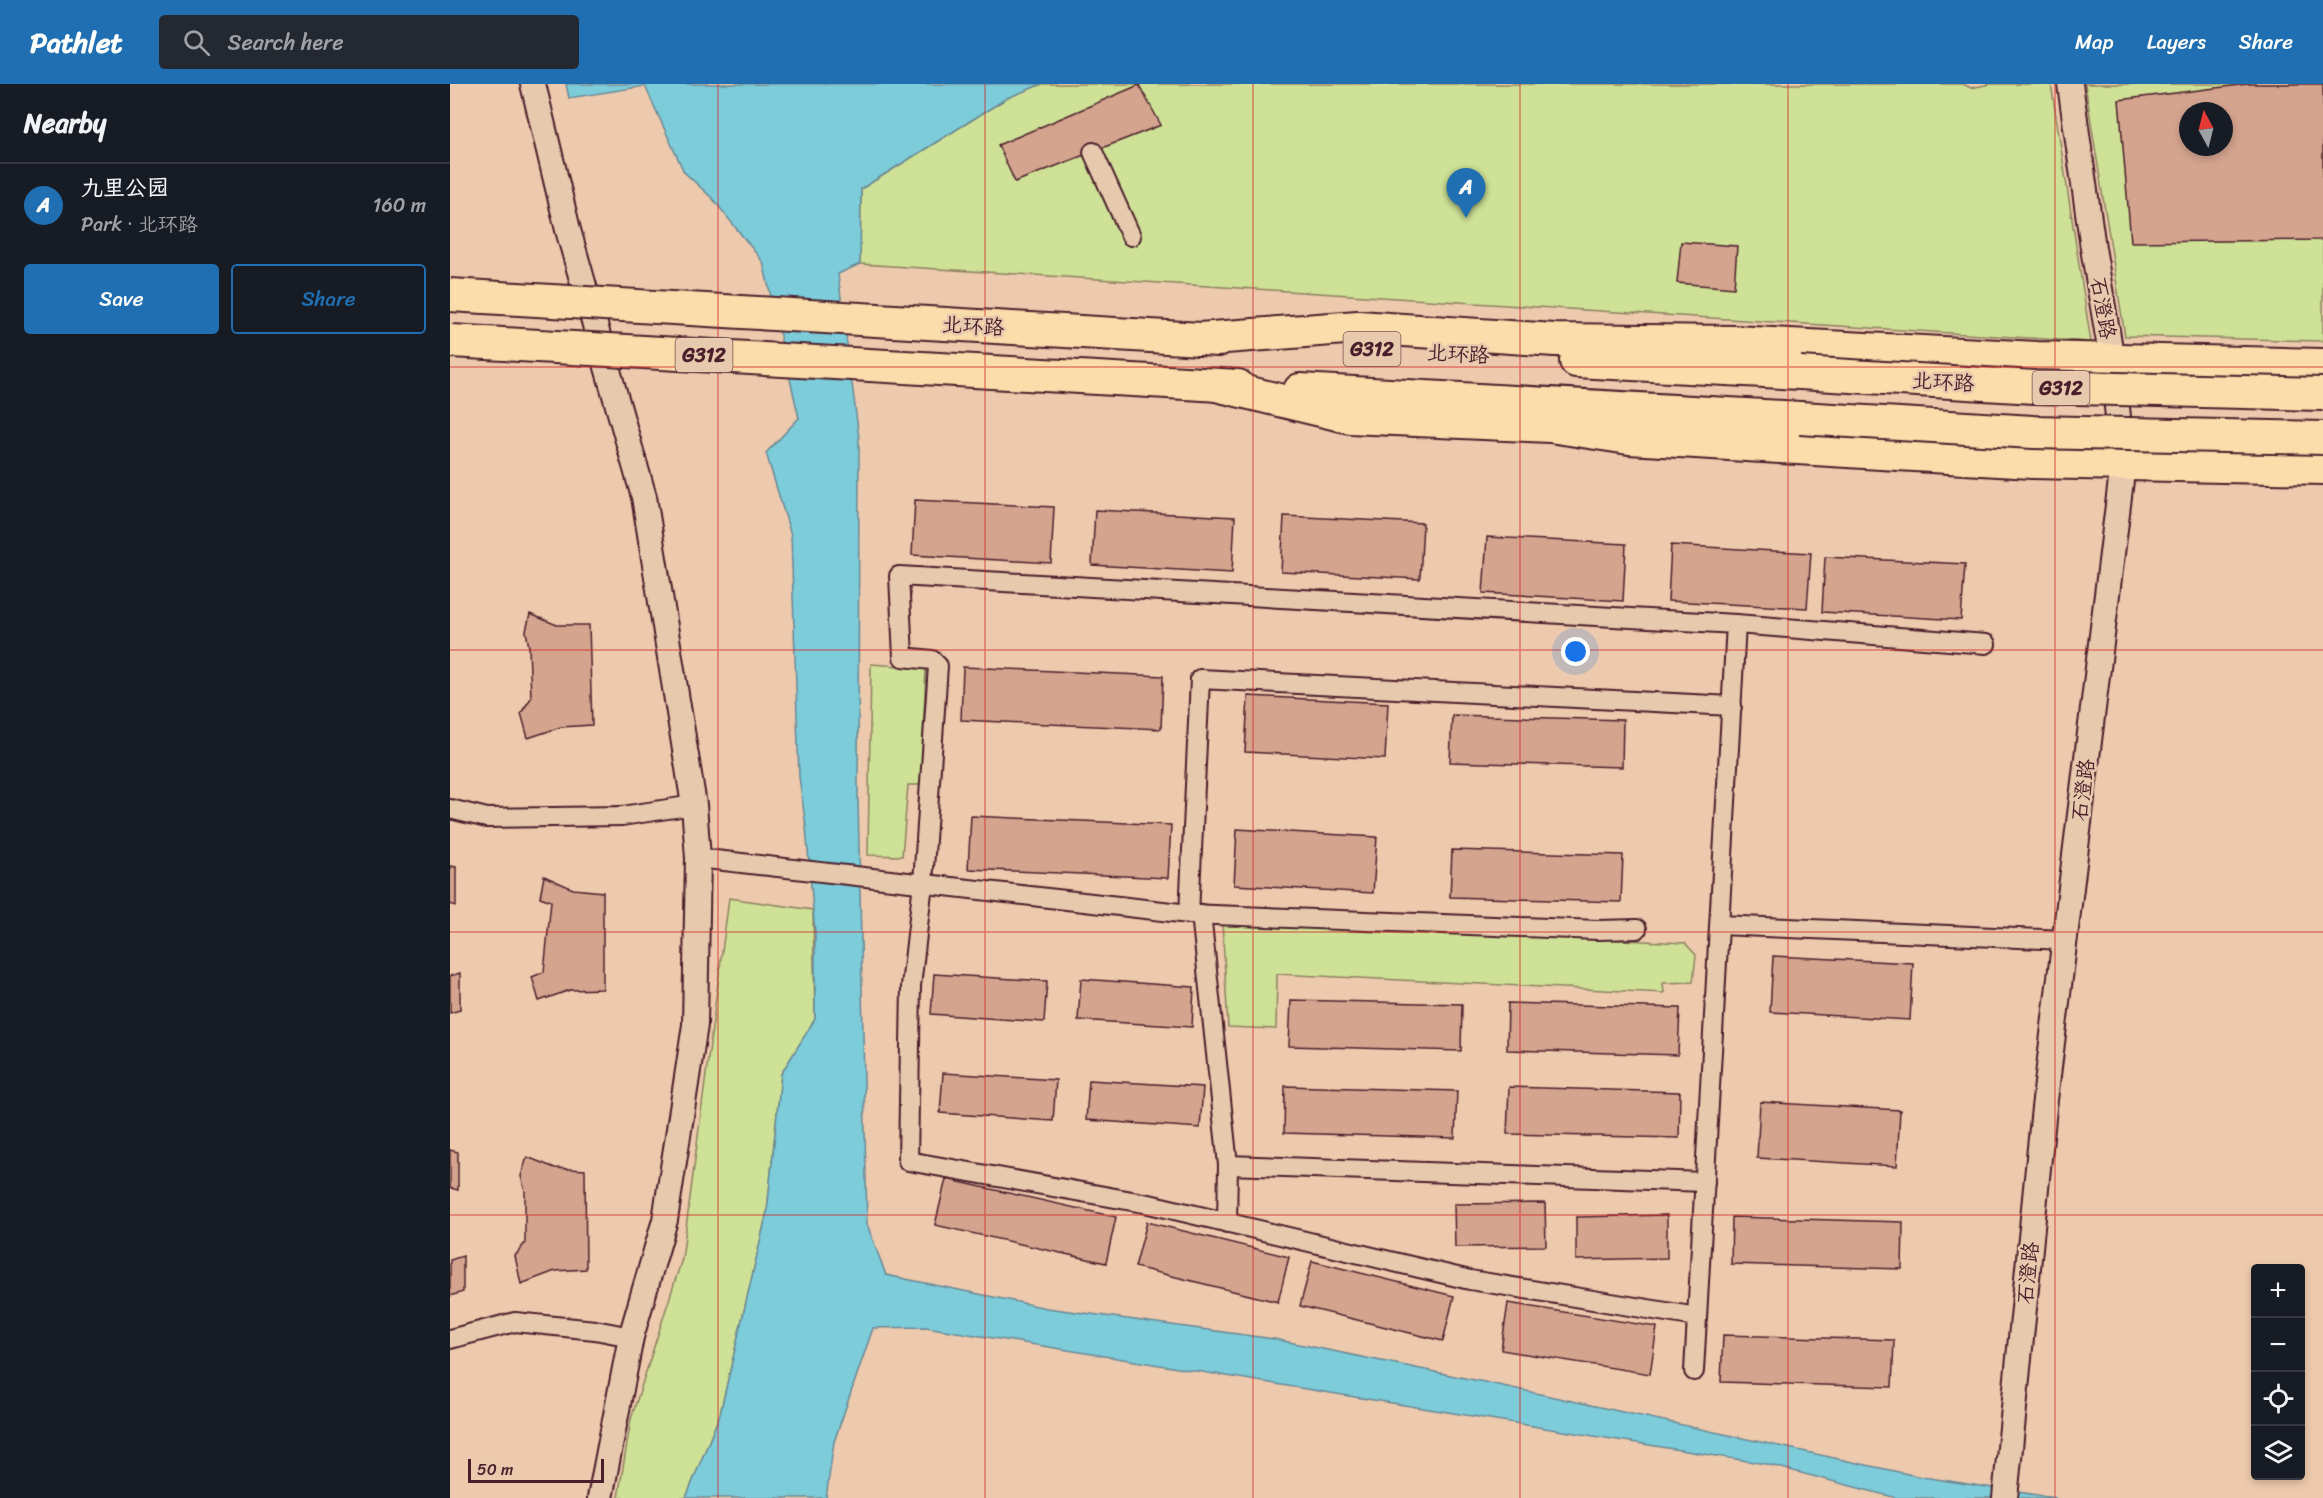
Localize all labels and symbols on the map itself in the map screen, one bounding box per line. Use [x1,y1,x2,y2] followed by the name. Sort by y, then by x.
[2179,102,2233,156] north arrow
[1446,168,1486,218] pin: A
[2079,274,2127,342] street label: 石澄路
[941,305,1005,347] street label: 北环路
[1344,332,1400,366] road number: G312
[1426,333,1490,375] street label: 北环路
[676,338,732,372] road number: G312
[1911,361,1975,403] street label: 北环路
[2032,371,2090,405] road number: G312
[1561,637,1590,666] your location
[2060,756,2106,824] street label: 石澄路
[2006,1240,2050,1306] street label: 石澄路
[468,1456,604,1484] scale bar

